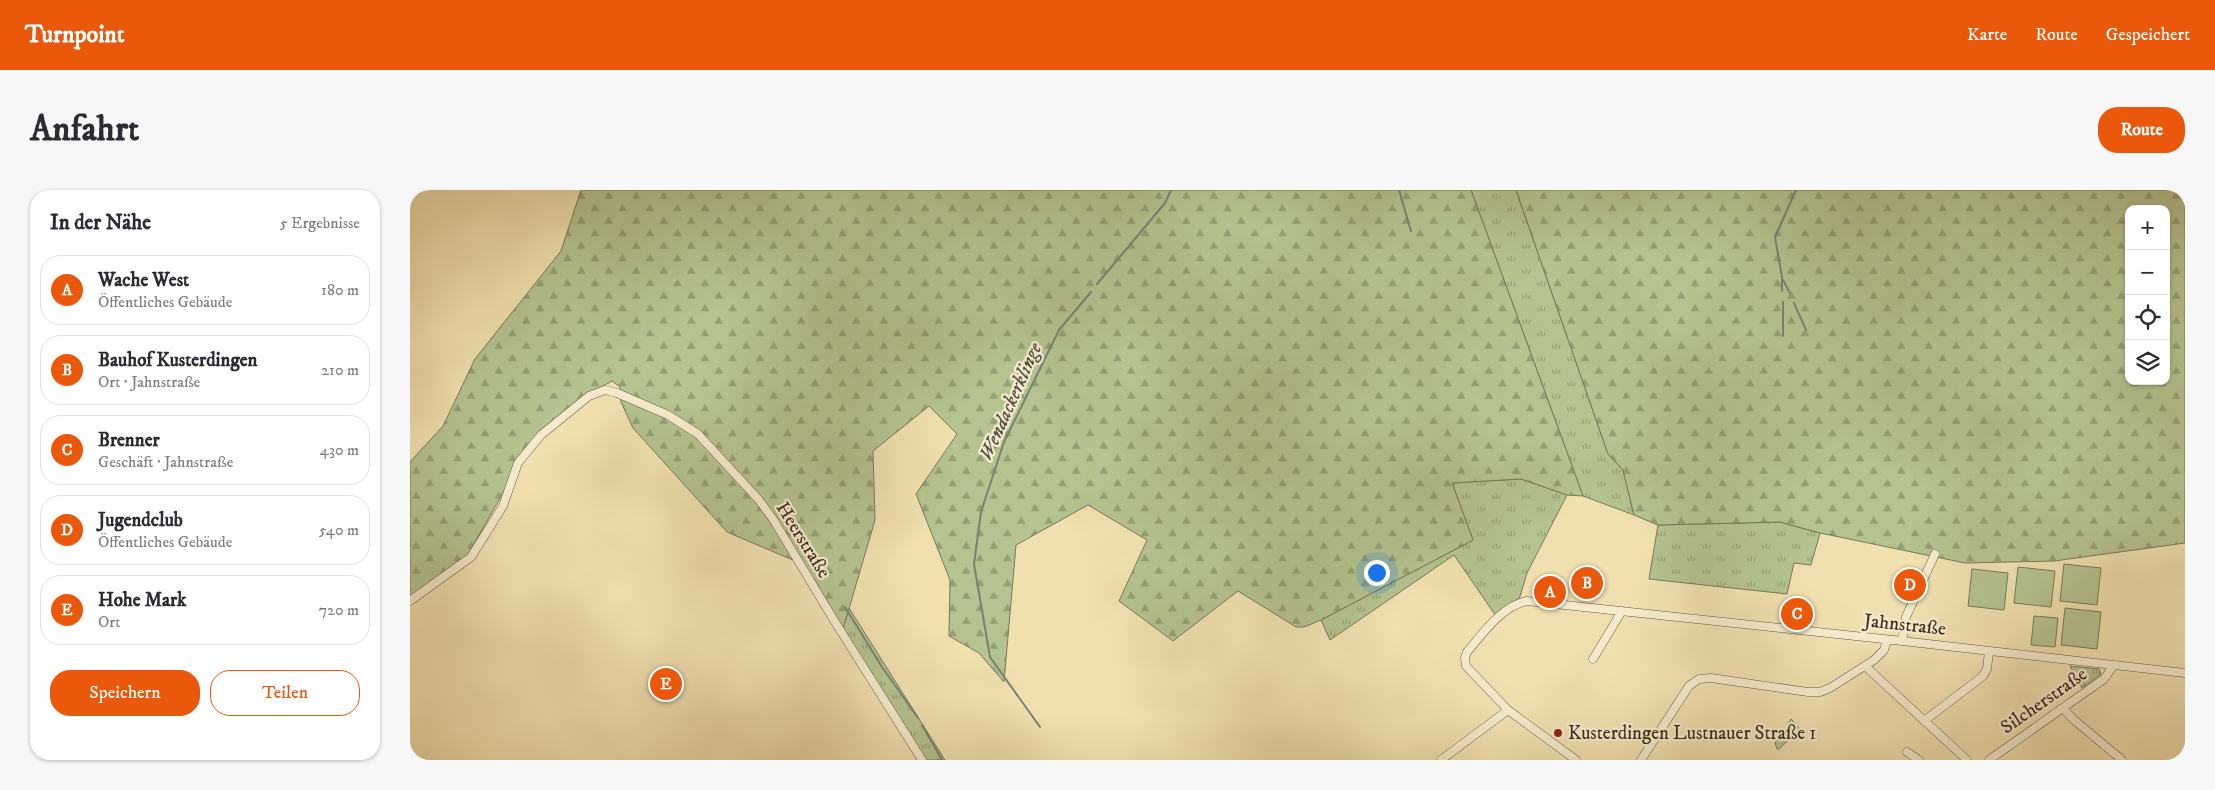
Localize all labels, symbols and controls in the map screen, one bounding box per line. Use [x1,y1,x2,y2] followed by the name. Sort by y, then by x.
[25,20,124,50] text: Turnpoint
[1967,24,2007,46] text: Karte
[2035,24,2078,46] text: Route
[2106,24,2190,46] text: Gespeichert
[2098,107,2185,153] button: Route
[30,108,139,152] text: Anfahrt
[2125,205,2170,385] map controls
[2125,205,2170,250] button: +
[50,210,151,236] text: In der Nähe
[280,213,360,233] text: 5 Ergebnisse
[2125,250,2170,295] button: −
[98,269,189,292] text: Wache West
[62,280,72,300] text: A
[321,280,359,300] text: 180 m
[98,292,232,312] text: Öffentliches Gebäude
[2125,295,2170,340] button: locate
[974,338,1049,465] water label: Wendackerklinge
[2125,340,2170,385] button: layers
[98,349,257,372] text: Bauhof Kusterdingen
[62,360,72,380] text: B
[321,360,359,380] text: 210 m
[98,372,200,392] text: Ort · Jahnstraße
[98,429,160,452] text: Brenner
[62,440,72,460] text: C
[320,440,359,460] text: 430 m
[98,452,233,472] text: Geschäft · Jahnstraße
[771,498,835,582] street label: Heerstraße
[98,509,183,532] text: Jugendclub
[61,520,73,540] text: D
[319,520,359,540] text: 540 m
[98,532,232,552] text: Öffentliches Gebäude
[1364,560,1390,586] your location
[1571,564,1603,602] pin: B
[1894,566,1926,604] pin: D
[1534,573,1566,611] pin: A
[98,589,187,612] text: Hohe Mark
[1781,595,1813,633] pin: C
[61,600,73,620] text: E
[319,600,359,620] text: 720 m
[1861,609,1947,641] street label: Jahnstraße
[98,612,120,632] text: Ort
[1996,663,2092,739] street label: Silcherstraße
[650,665,682,703] pin: E
[50,670,200,716] button: Speichern
[210,670,360,716] button: Teilen
[1568,722,1816,745] place label: Kusterdingen Lustnauer Straße 1
[1552,727,1564,739] marker: Kusterdingen Lustnauer Straße 1

